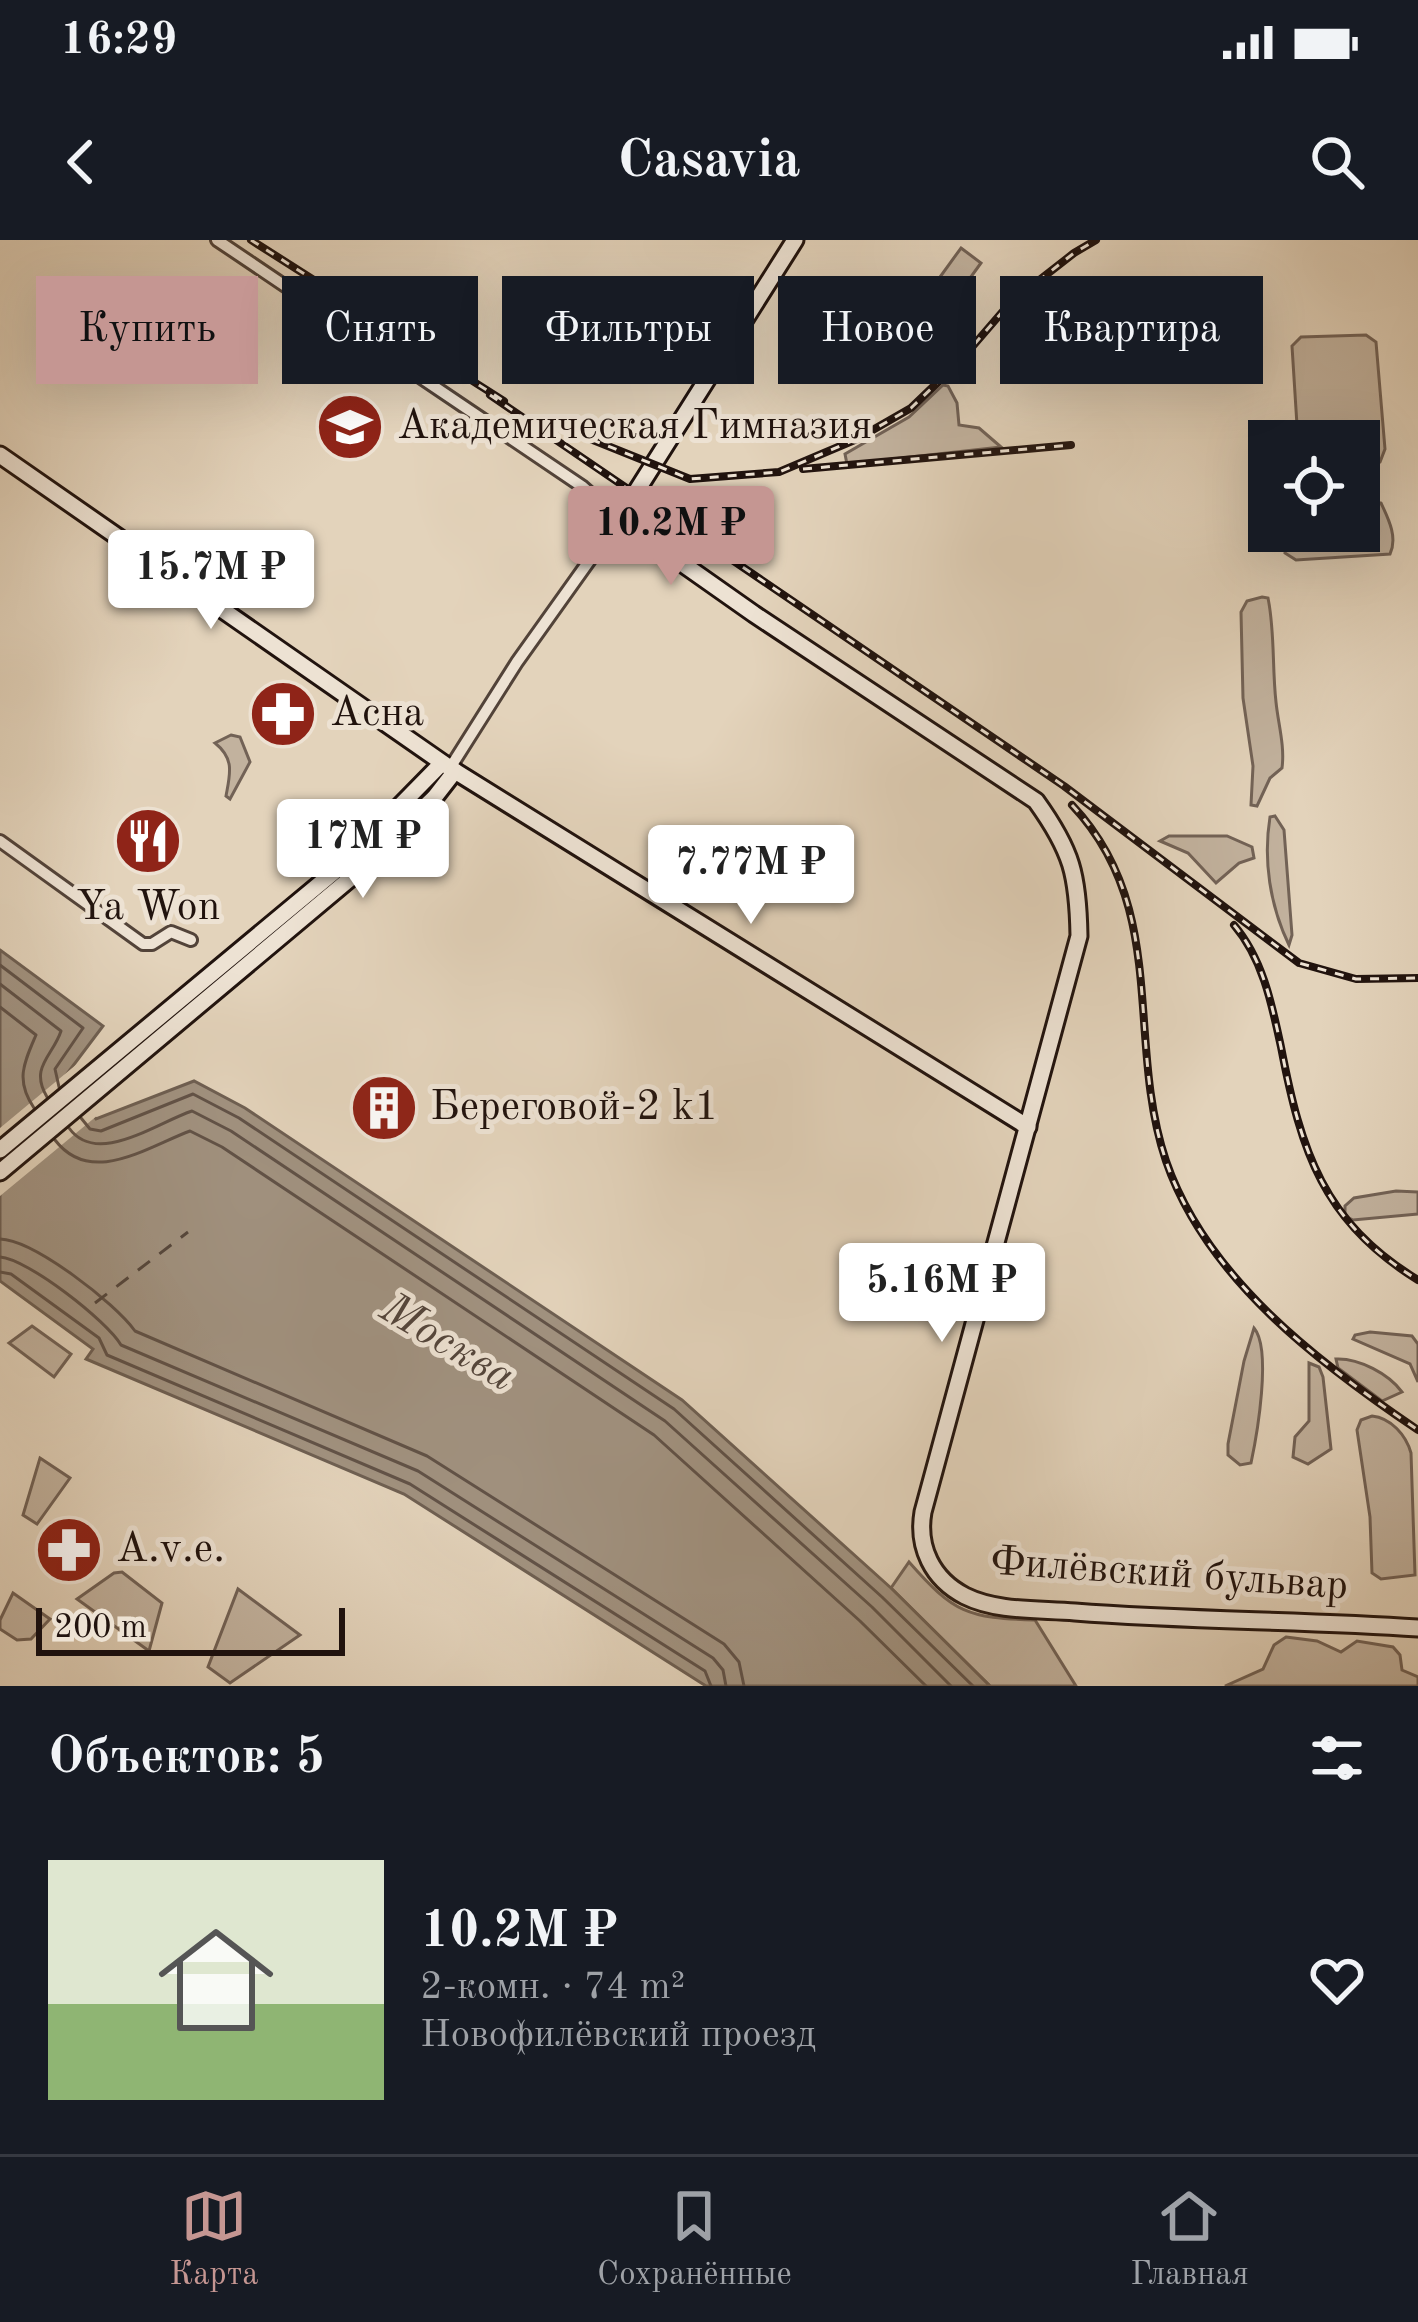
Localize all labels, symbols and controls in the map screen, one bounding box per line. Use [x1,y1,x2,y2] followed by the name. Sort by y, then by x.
[60,19,177,64] text: 16:29
[48,129,114,195] icon: back
[1304,129,1370,195] icon: search
[617,135,801,189] text: Casavia
[36,276,258,384] chip: Купить
[282,276,478,384] chip: Снять
[502,276,754,384] chip: Фильтры
[778,276,976,384] chip: Новое
[1000,276,1263,384] chip: Квартира
[315,392,385,462] school or university icon: Академическая Гимназия
[397,406,872,448] place label: Академическая Гимназия
[1248,420,1380,552] map controls
[1248,420,1380,552] button: locate
[560,486,782,588] pin: 10.2M ₽
[595,505,747,544] text: 10.2M ₽
[100,530,322,632] pin: 15.7M ₽
[135,549,287,588] text: 15.7M ₽
[248,679,318,749] pharmacy icon: Асна
[330,693,424,735] place label: Асна
[279,799,447,901] pin: 17M ₽
[113,806,183,876] restaurant icon: Ya Won
[304,818,422,857] text: 17M ₽
[640,825,862,927] pin: 7.77M ₽
[675,844,827,883] text: 7.77M ₽
[76,887,220,929] place label: Ya Won
[349,1073,419,1143] building icon: Береговой-2 k1
[430,1087,719,1129] place label: Береговой-2 k1
[831,1243,1053,1345] pin: 5.16M ₽
[866,1262,1018,1301] text: 5.16M ₽
[371,1286,522,1401] water label: Москва
[34,1515,104,1585] pharmacy icon: A.v.e.
[116,1529,225,1571] place label: A.v.e.
[988,1542,1350,1608] street label: Филёвский бульвар
[36,1602,345,1655] scale bar
[54,1612,147,1645] text: 200 m
[1304,1725,1370,1791] icon: filters
[48,1733,325,1784] text: Объектов: 5
[420,1907,619,1958] text: 10.2M ₽
[144,1908,288,2052] icon: home
[1304,1947,1370,2013] icon: heart
[420,1968,685,2007] text: 2-комн. · 74 m²
[420,2016,816,2055] text: Новофилёвский проезд
[169,2183,259,2296] tab: Карта
[597,2183,792,2296] tab: Сохранённые
[1130,2183,1249,2296] tab: Главная

